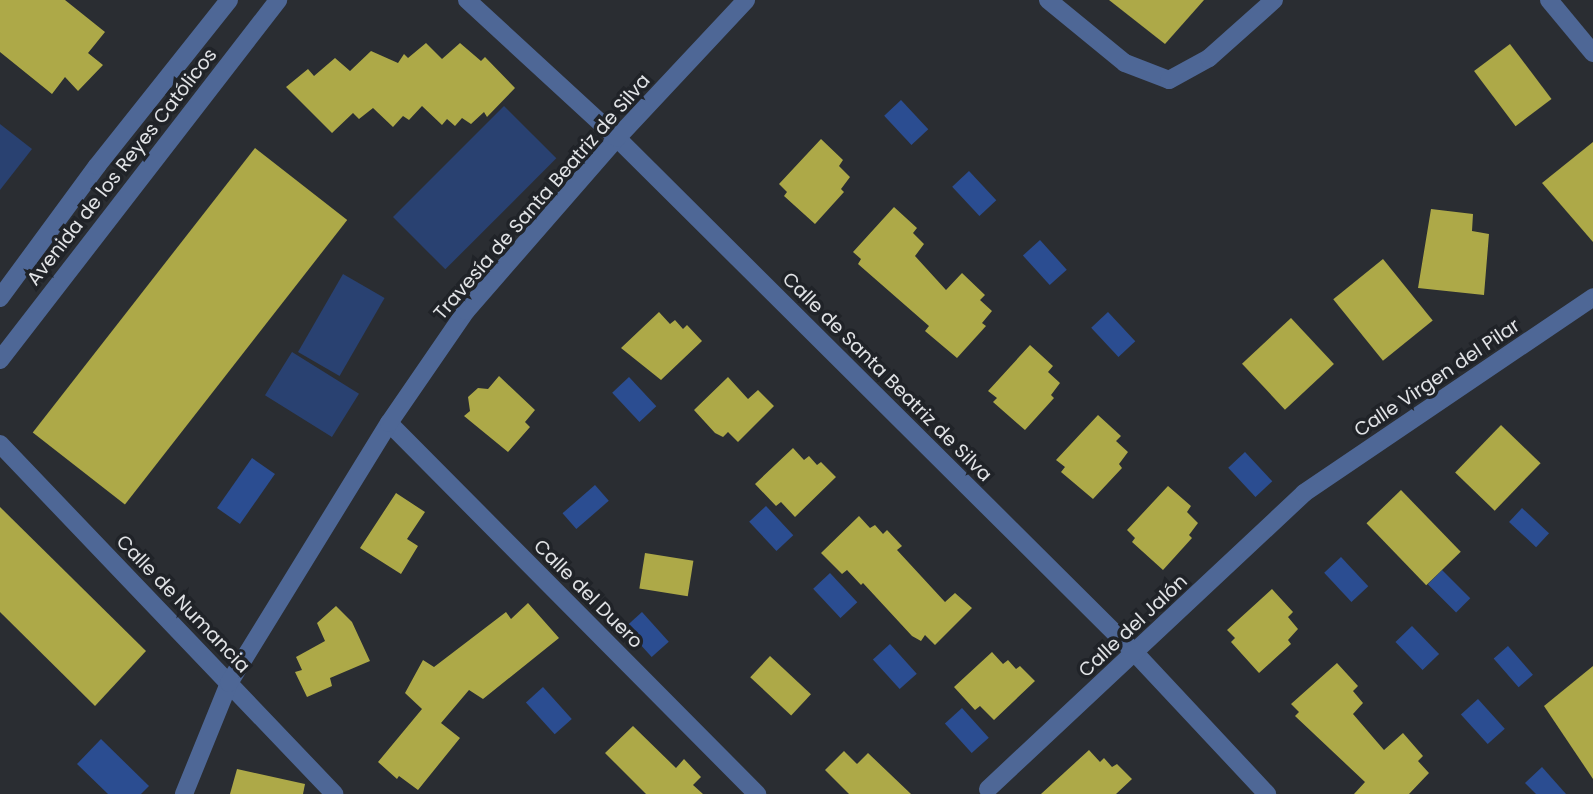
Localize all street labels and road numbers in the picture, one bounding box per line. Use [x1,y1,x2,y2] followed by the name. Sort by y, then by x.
[22,44,222,290] street label: Avenida de los Reyes Católicos
[429,69,655,325] street label: Travesía de Santa Beatriz de Silva
[778,268,996,486] street label: Calle de Santa Beatriz de Silva
[1350,314,1524,442] street label: Calle Virgen del Pilar
[111,530,255,678] street label: Calle de Numancia
[529,535,647,653] street label: Calle del Duero
[1074,570,1192,682] street label: Calle del Jalón

